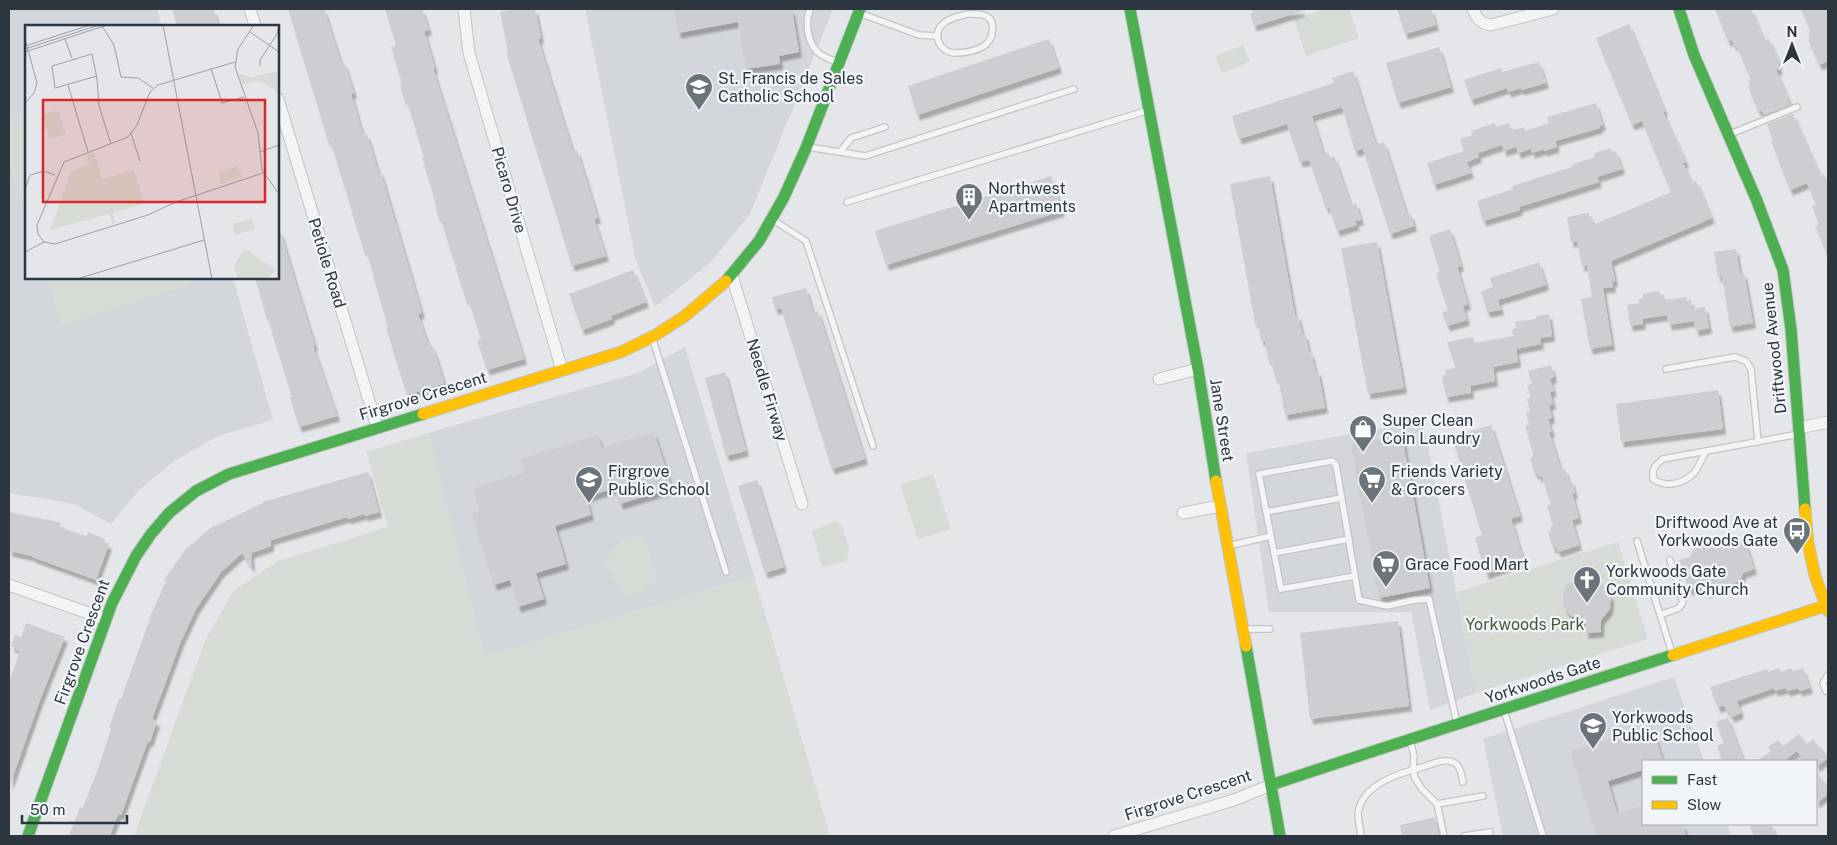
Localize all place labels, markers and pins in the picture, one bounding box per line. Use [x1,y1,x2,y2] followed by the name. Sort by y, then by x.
[718,69,863,106] place label: St. Francis de Sales Catholic School
[684,72,714,111] school or university icon: St. Francis de Sales Catholic School
[988,179,1076,216] place label: Northwest Apartments
[954,182,984,221] building icon: Northwest Apartments
[1382,411,1481,448] place label: Super Clean Coin Laundry
[1348,414,1378,453] shop icon: Super Clean Coin Laundry
[608,462,710,499] place label: Firgrove Public School
[1391,462,1503,499] place label: Friends Variety & Grocers
[574,465,604,504] school or university icon: Firgrove Public School
[1357,465,1387,504] supermarket icon: Friends Variety & Grocers
[1655,513,1778,550] place label: Driftwood Ave at Yorkwoods Gate
[1782,516,1812,555] bus stop icon: Driftwood Ave at Yorkwoods Gate
[1371,549,1401,588] supermarket icon: Grace Food Mart
[1405,555,1529,574] place label: Grace Food Mart
[1606,562,1749,599] place label: Yorkwoods Gate Community Church
[1572,565,1602,604] church icon: Yorkwoods Gate Community Church
[1612,708,1714,745] place label: Yorkwoods Public School
[1578,711,1608,750] school or university icon: Yorkwoods Public School

